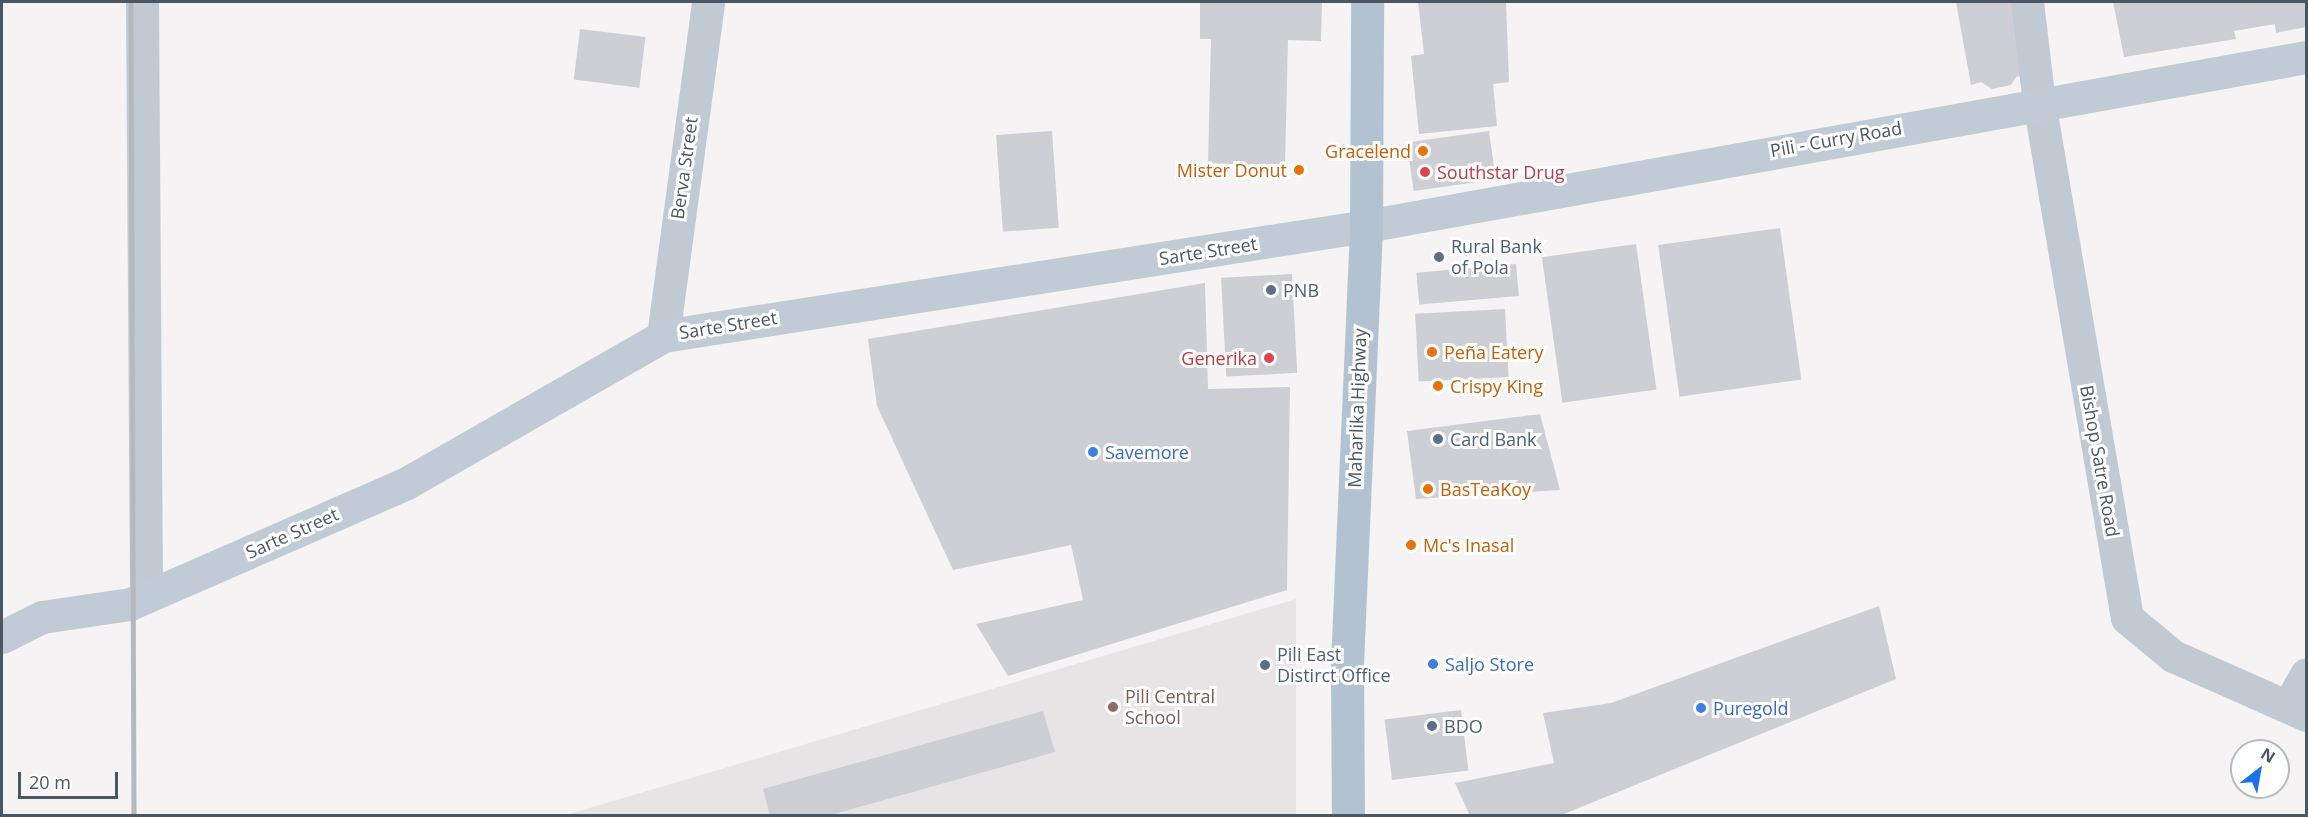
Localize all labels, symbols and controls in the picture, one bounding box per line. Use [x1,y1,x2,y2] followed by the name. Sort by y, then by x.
[666,115,702,221] street label: Berva Street
[1768,117,1904,161] street label: Pili - Curry Road
[1325,140,1411,162] place label: Gracelend
[1416,144,1430,158] marker: Gracelend
[1177,159,1287,181] place label: Mister Donut
[1437,161,1564,183] place label: Southstar Drug
[1292,163,1306,177] marker: Mister Donut
[1418,165,1432,179] marker: Southstar Drug
[1158,233,1258,269] street label: Sarte Street
[1451,236,1542,278] place label: Rural Bank of Pola
[1432,250,1446,264] marker: Rural Bank of Pola
[1283,279,1319,301] place label: PNB
[1264,283,1278,297] marker: PNB
[678,307,778,343] street label: Sarte Street
[1343,328,1371,488] street label: Maharlika Highway
[1444,341,1544,363] place label: Peña Eatery
[1425,345,1439,359] marker: Peña Eatery
[1181,347,1257,369] place label: Generika
[1262,351,1276,365] marker: Generika
[1450,375,1543,397] place label: Crispy King
[1431,379,1445,393] marker: Crispy King
[2076,383,2124,539] street label: Bishop Satre Road
[1450,428,1537,450] place label: Card Bank
[1431,432,1445,446] marker: Card Bank
[1105,441,1189,463] place label: Savemore
[1086,445,1100,459] marker: Savemore
[1440,478,1531,500] place label: BasTeaKoy
[1421,482,1435,496] marker: BasTeaKoy
[243,503,341,563] street label: Sarte Street
[1423,534,1514,556] place label: Mc's Inasal
[1404,538,1418,552] marker: Mc's Inasal
[1277,644,1391,686] place label: Pili East Distirct Office
[1445,653,1534,675] place label: Saljo Store
[1426,657,1440,671] marker: Saljo Store
[1258,658,1272,672] marker: Pili East Distirct Office
[1125,686,1215,728] place label: Pili Central School
[1713,697,1788,719] place label: Puregold
[1106,700,1120,714] marker: Pili Central School
[1694,701,1708,715] marker: Puregold
[1444,715,1483,737] place label: BDO
[1425,719,1439,733] marker: BDO
[2230,739,2290,799] north arrow
[2257,743,2279,768] text: N
[21,760,122,798] scale bar
[29,770,71,794] text: 20 m

